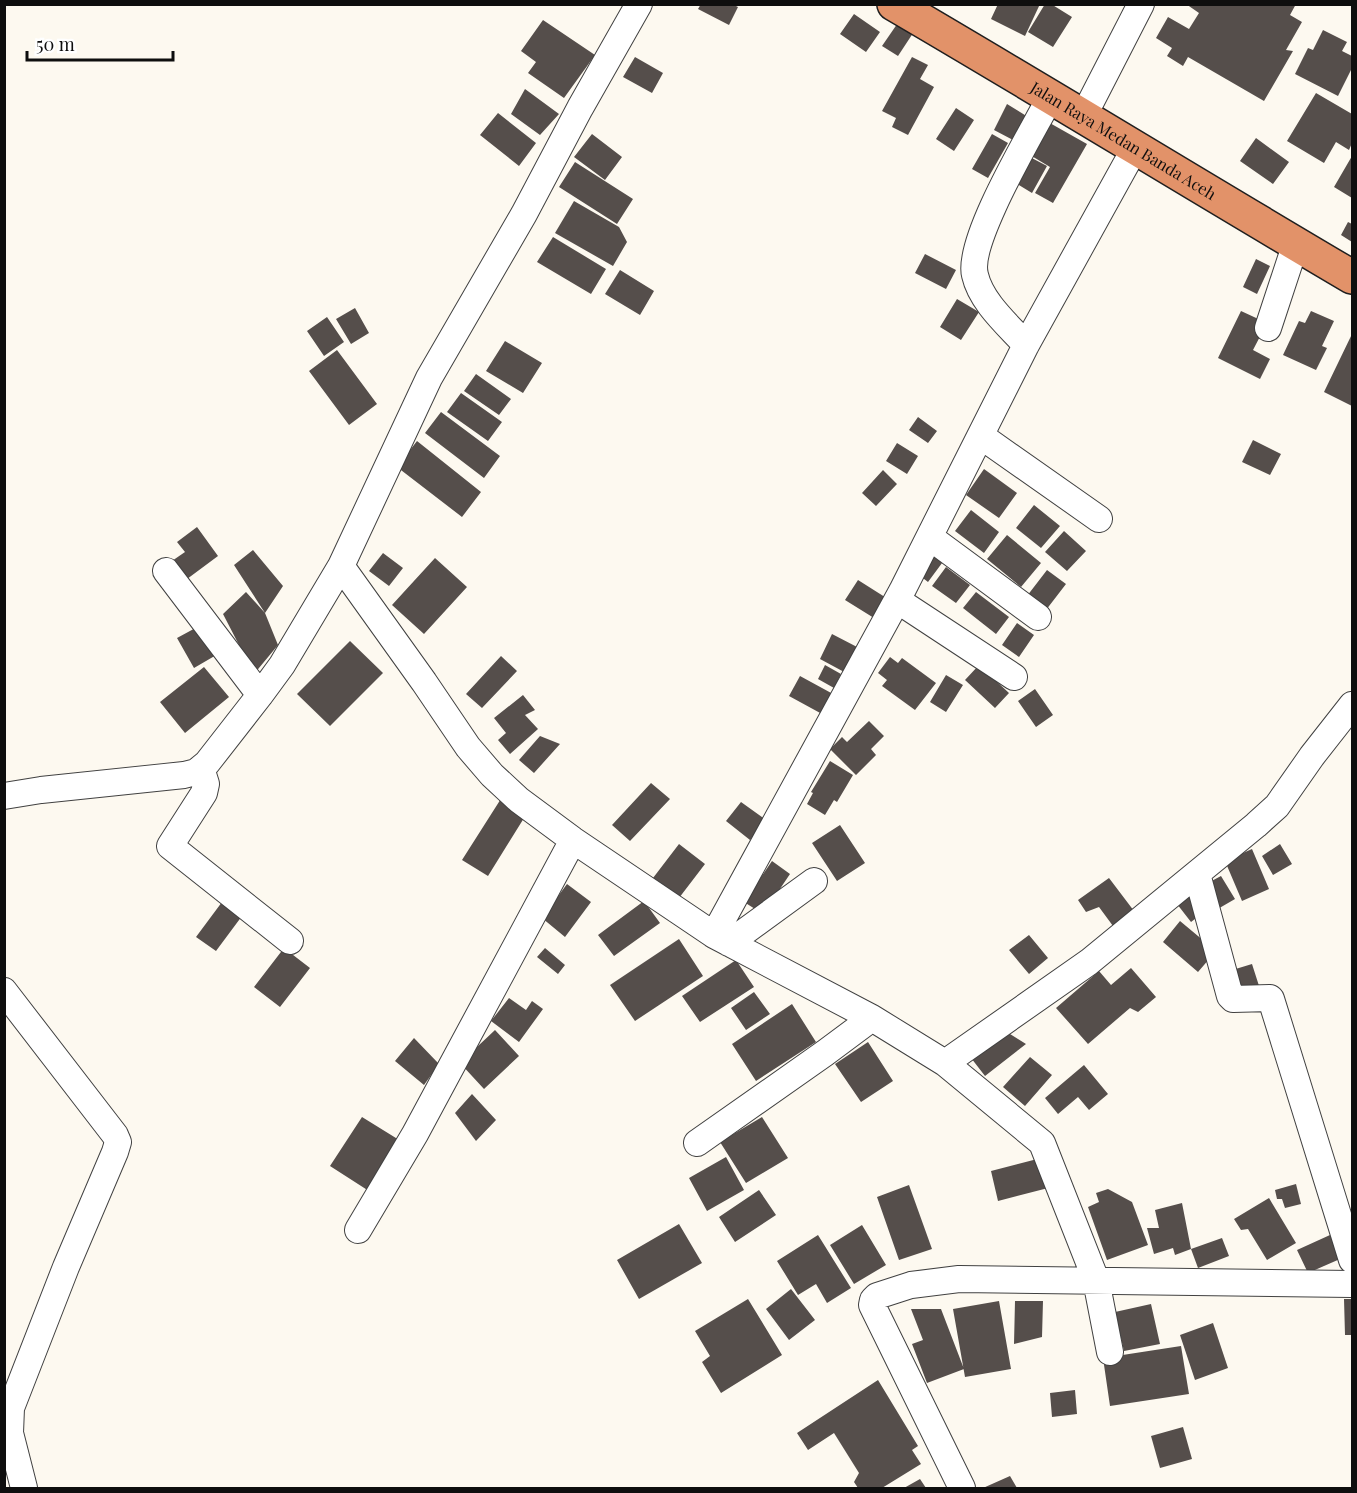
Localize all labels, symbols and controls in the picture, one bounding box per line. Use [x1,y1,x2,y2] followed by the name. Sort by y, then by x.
[27,24,172,62] scale bar
[36,32,75,56] text: 50 m
[1026,76,1221,204] street label: Jalan Raya Medan Banda Aceh

